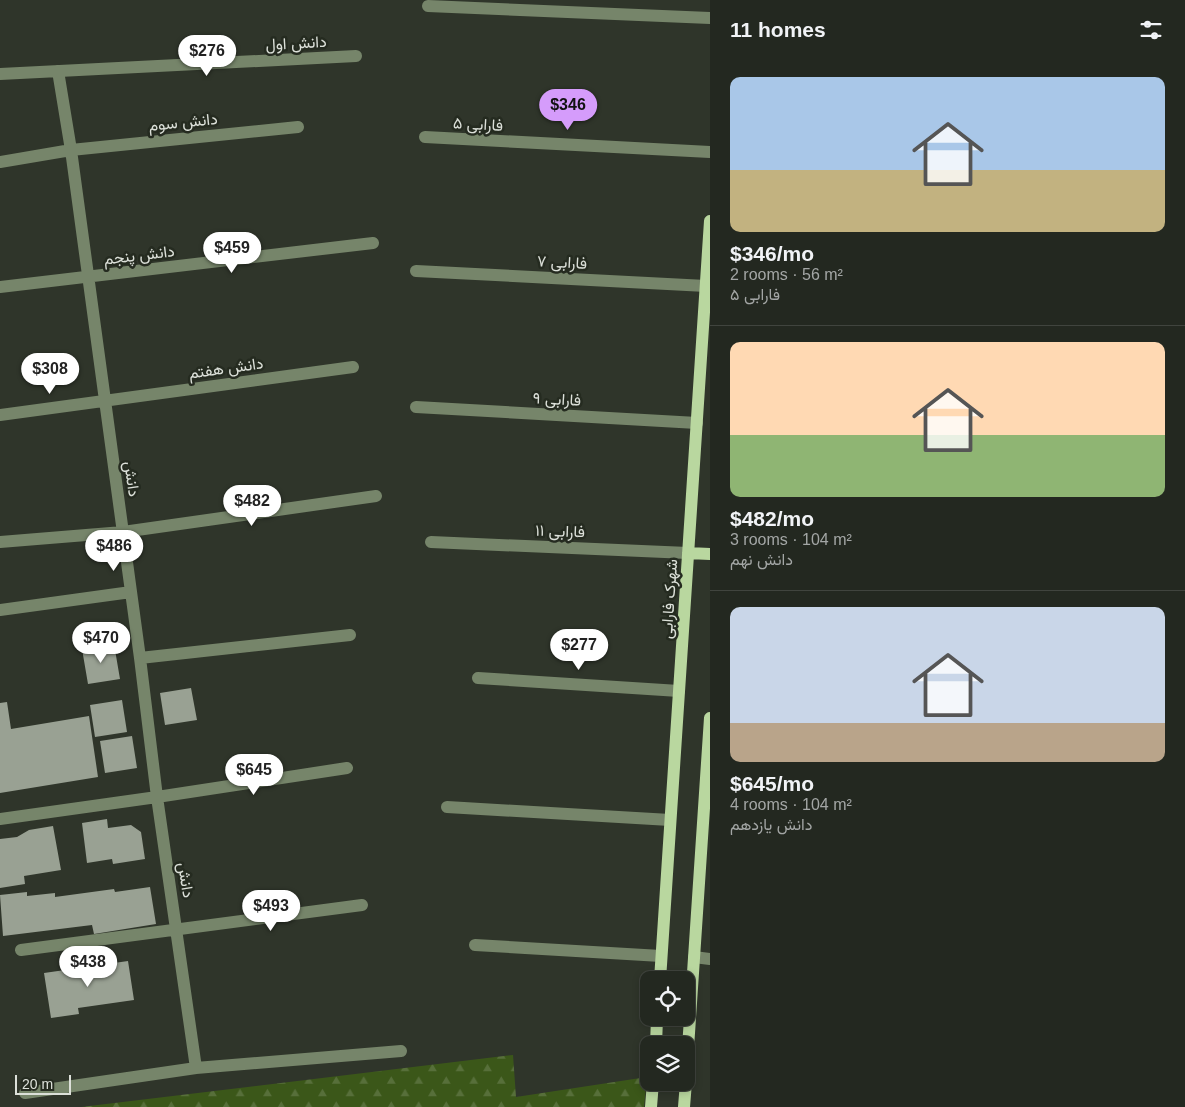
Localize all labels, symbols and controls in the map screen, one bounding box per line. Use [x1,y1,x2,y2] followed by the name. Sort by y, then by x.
[1137,16,1165,44] icon: filters
[730,18,826,41] text: 11 homes
[265,33,327,55] street label: دانش اول
[177,34,237,77] pin: $276
[189,42,225,59] text: $276
[538,88,598,131] pin: $346
[550,96,586,113] text: $346
[903,109,993,199] icon: home
[148,110,219,136] street label: دانش سوم
[452,114,503,136] street label: فارابی ۵
[202,232,262,274] pin: $459
[214,239,250,256] text: $459
[102,242,176,271] street label: دانش پنجم
[730,242,814,265] text: $346/mo
[536,252,587,274] street label: فارابی ۷
[730,266,843,283] text: 2 rooms · 56 m²
[730,286,780,303] text: فارابی ۵
[20,352,80,395] pin: $308
[188,354,265,384] street label: دانش هفتم
[32,360,68,377] text: $308
[903,375,993,465] icon: home
[532,389,582,411] street label: فارابی ۹
[119,460,143,498] street label: دانش
[222,484,282,527] pin: $482
[234,492,270,509] text: $482
[730,507,814,530] text: $482/mo
[535,522,585,542] street label: فارابی ۱۱
[84,530,144,572] pin: $486
[730,531,852,548] text: 3 rooms · 104 m²
[96,537,132,554] text: $486
[730,551,793,568] text: دانش نهم
[658,559,682,640] street label: شهرک فارابی
[71,622,131,664] pin: $470
[549,628,609,671] pin: $277
[83,629,119,646] text: $470
[561,636,597,653] text: $277
[903,640,993,730] icon: home
[224,754,284,796] pin: $645
[236,761,272,778] text: $645
[730,772,814,795] text: $645/mo
[730,796,852,813] text: 4 rooms · 104 m²
[730,816,812,833] text: دانش یازدهم
[173,861,197,899] street label: دانش
[241,890,301,932] pin: $493
[253,897,289,914] text: $493
[58,946,118,988] pin: $438
[70,953,106,970] text: $438
[640,971,695,1091] map controls
[640,971,695,1026] button: locate
[640,1036,695,1091] button: layers
[15,1072,71,1095] scale bar
[22,1076,53,1092] text: 20 m

